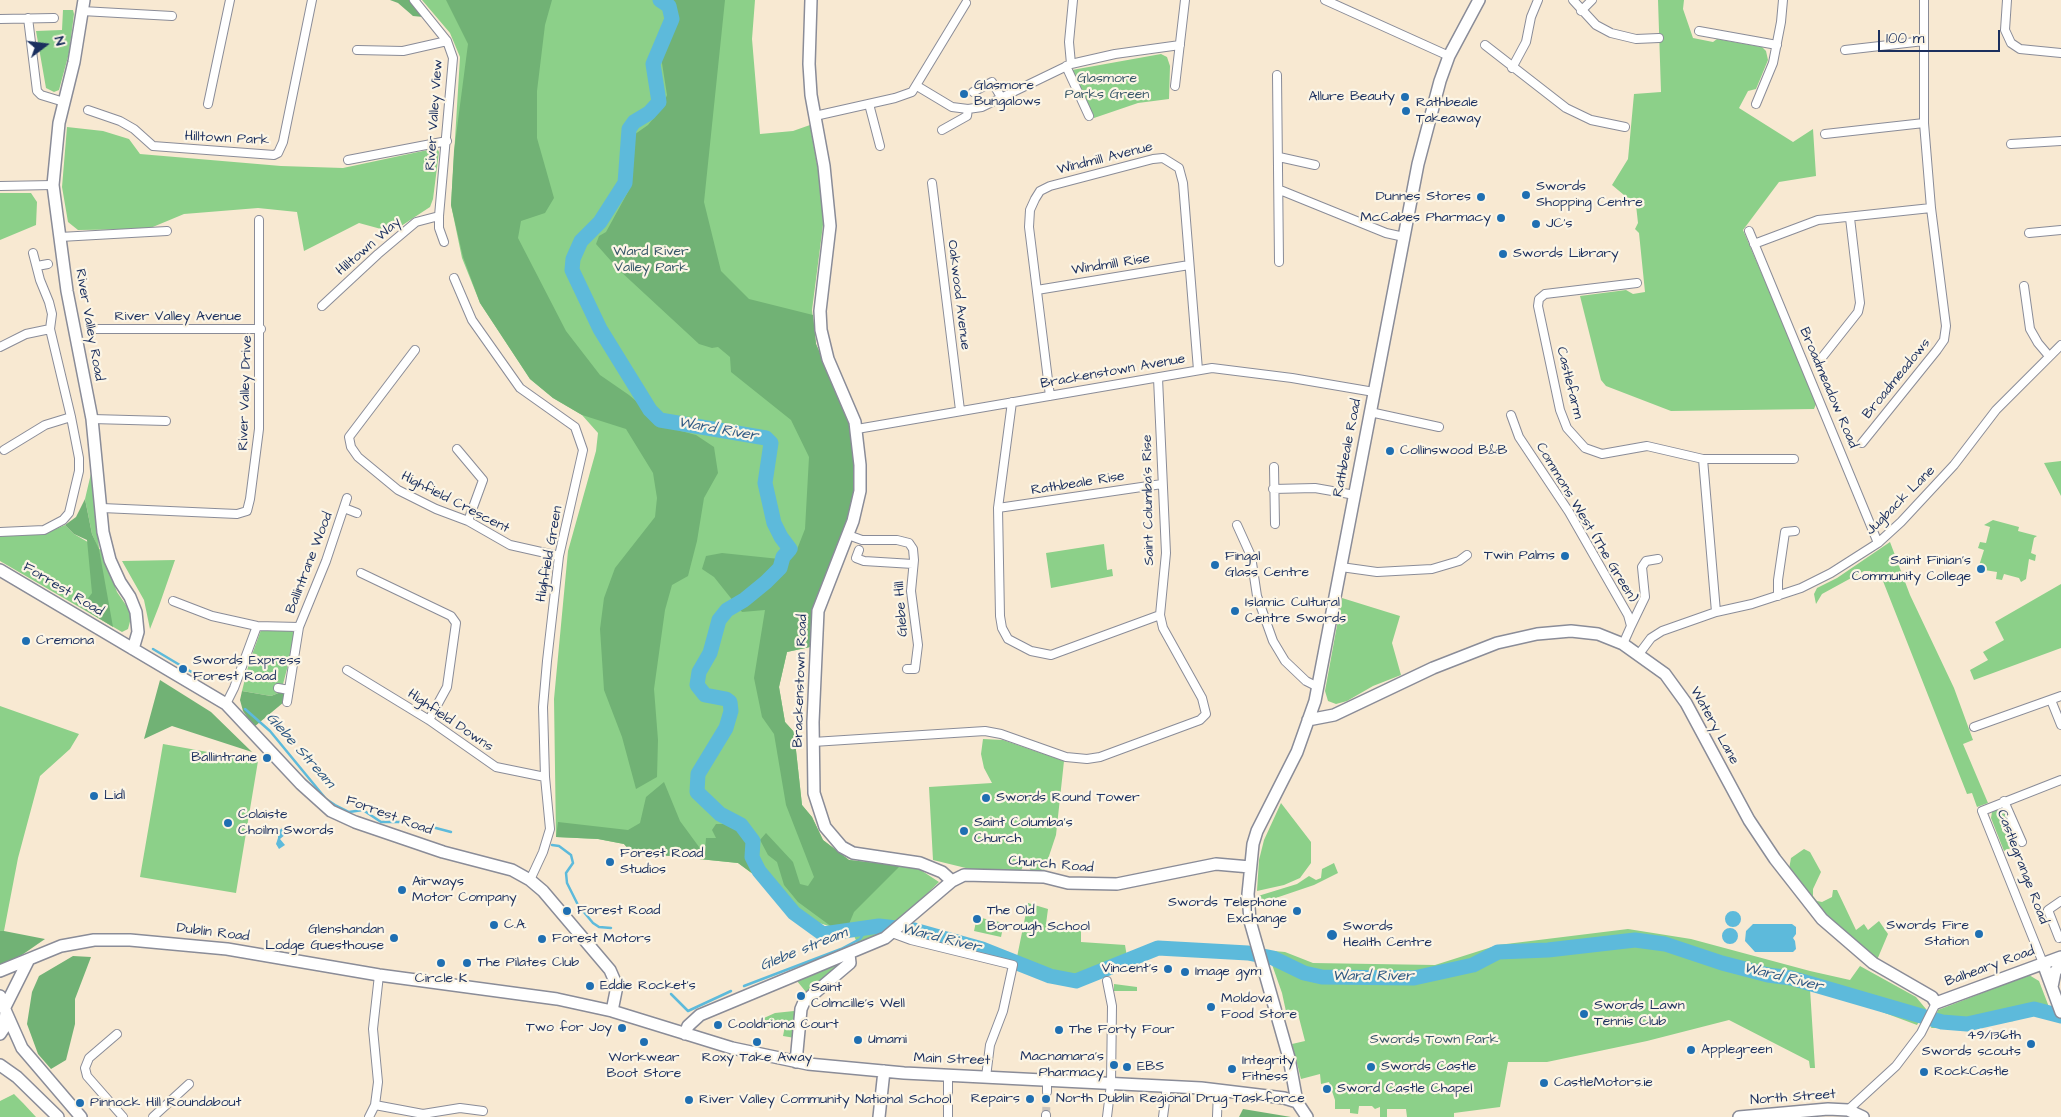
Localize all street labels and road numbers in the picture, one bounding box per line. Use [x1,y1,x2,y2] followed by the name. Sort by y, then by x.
[423,59,447,171] street label: River Valley View
[184,128,270,150] street label: Hilltown Park
[1055,139,1155,179] street label: Windmill Avenue
[333,214,405,280] street label: Hilltown Way
[943,239,973,351] street label: Oakwood Avenue
[1071,251,1151,279] street label: Windmill Rise
[71,268,107,382] street label: River Valley Road
[115,309,241,325] street label: River Valley Avenue
[1795,325,1861,451] street label: Broadmeadow Road
[236,335,256,451] street label: River Valley Drive
[1859,335,1935,423] street label: Broadmeadows
[1552,345,1586,421] street label: Castlefarm
[1039,351,1187,393] street label: Brackenstown Avenue
[1330,397,1366,499] street label: Rathbeale Road
[1139,434,1159,566] street label: Saint Columba's Rise
[1532,440,1640,606] street label: Commons West (The Green)
[1863,463,1939,539] street label: Jugback Lane
[398,468,512,538] street label: Highfield Crescent
[1030,468,1126,500] street label: Rathbeale Rise
[533,505,567,603] street label: Highfield Green
[283,510,337,616] street label: Ballintrane Wood
[20,559,106,621] street label: Forrest Road
[892,581,912,637] street label: Glebe Hill
[790,614,812,748] street label: Brackenstown Road
[1686,684,1742,768] street label: Watery Lane
[404,686,496,756] street label: Highfield Downs
[343,793,435,839] street label: Forrest Road
[1992,807,2052,927] street label: Castlegrange Road
[1008,853,1094,877] street label: Church Road
[176,920,250,946] street label: Dublin Road
[1943,943,2037,991] street label: Balheary Road
[913,1050,991,1070] street label: Main Street
[1750,1087,1836,1109] street label: North Street

